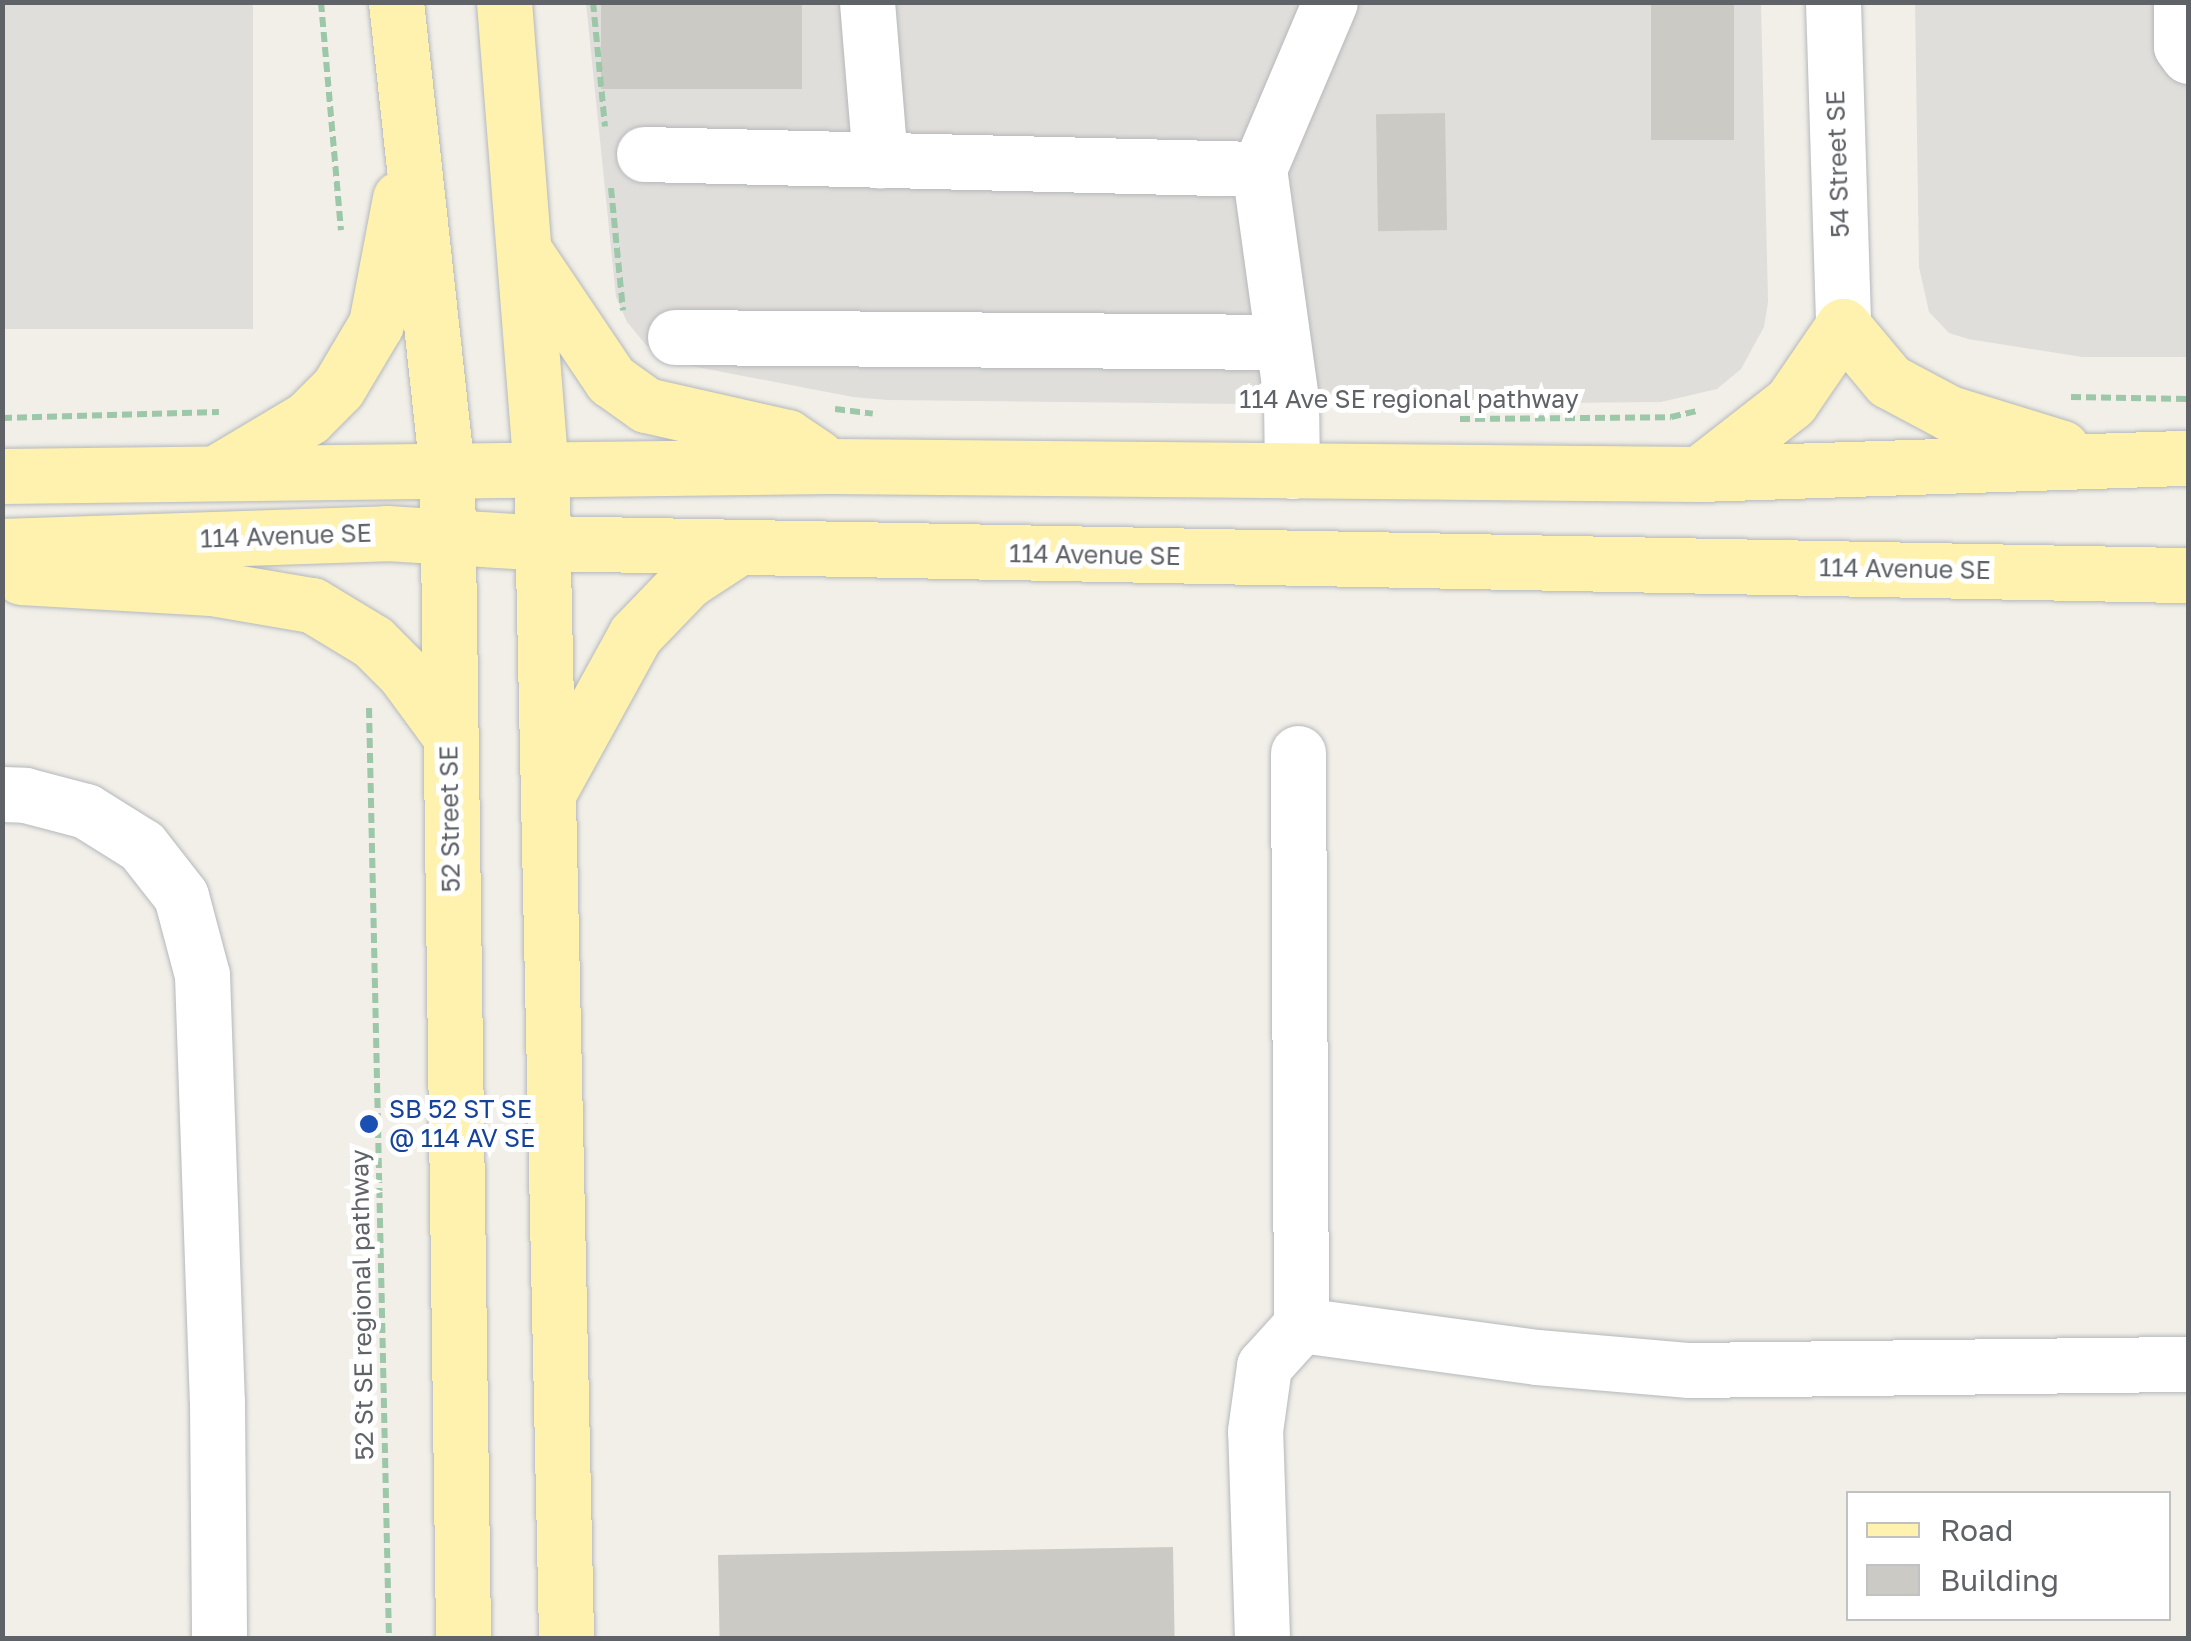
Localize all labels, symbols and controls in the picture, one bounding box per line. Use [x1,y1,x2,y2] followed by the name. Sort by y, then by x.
[1820,90,1856,238] street label: 54 Street SE
[1239,384,1579,414] street label: 114 Ave SE regional pathway
[200,518,372,554] street label: 114 Avenue SE
[1009,539,1181,571] street label: 114 Avenue SE
[1819,553,1991,585] street label: 114 Avenue SE
[434,745,466,893] street label: 52 Street SE
[389,1095,535,1154] place label: SB 52 ST SE @ 114 AV SE
[358,1113,380,1135] marker: SB 52 ST SE @ 114 AV SE
[344,1149,380,1461] street label: 52 St SE regional pathway
[1846,1491,2171,1621] legend
[1940,1512,2014,1548] text: Road
[1940,1562,2059,1598] text: Building

